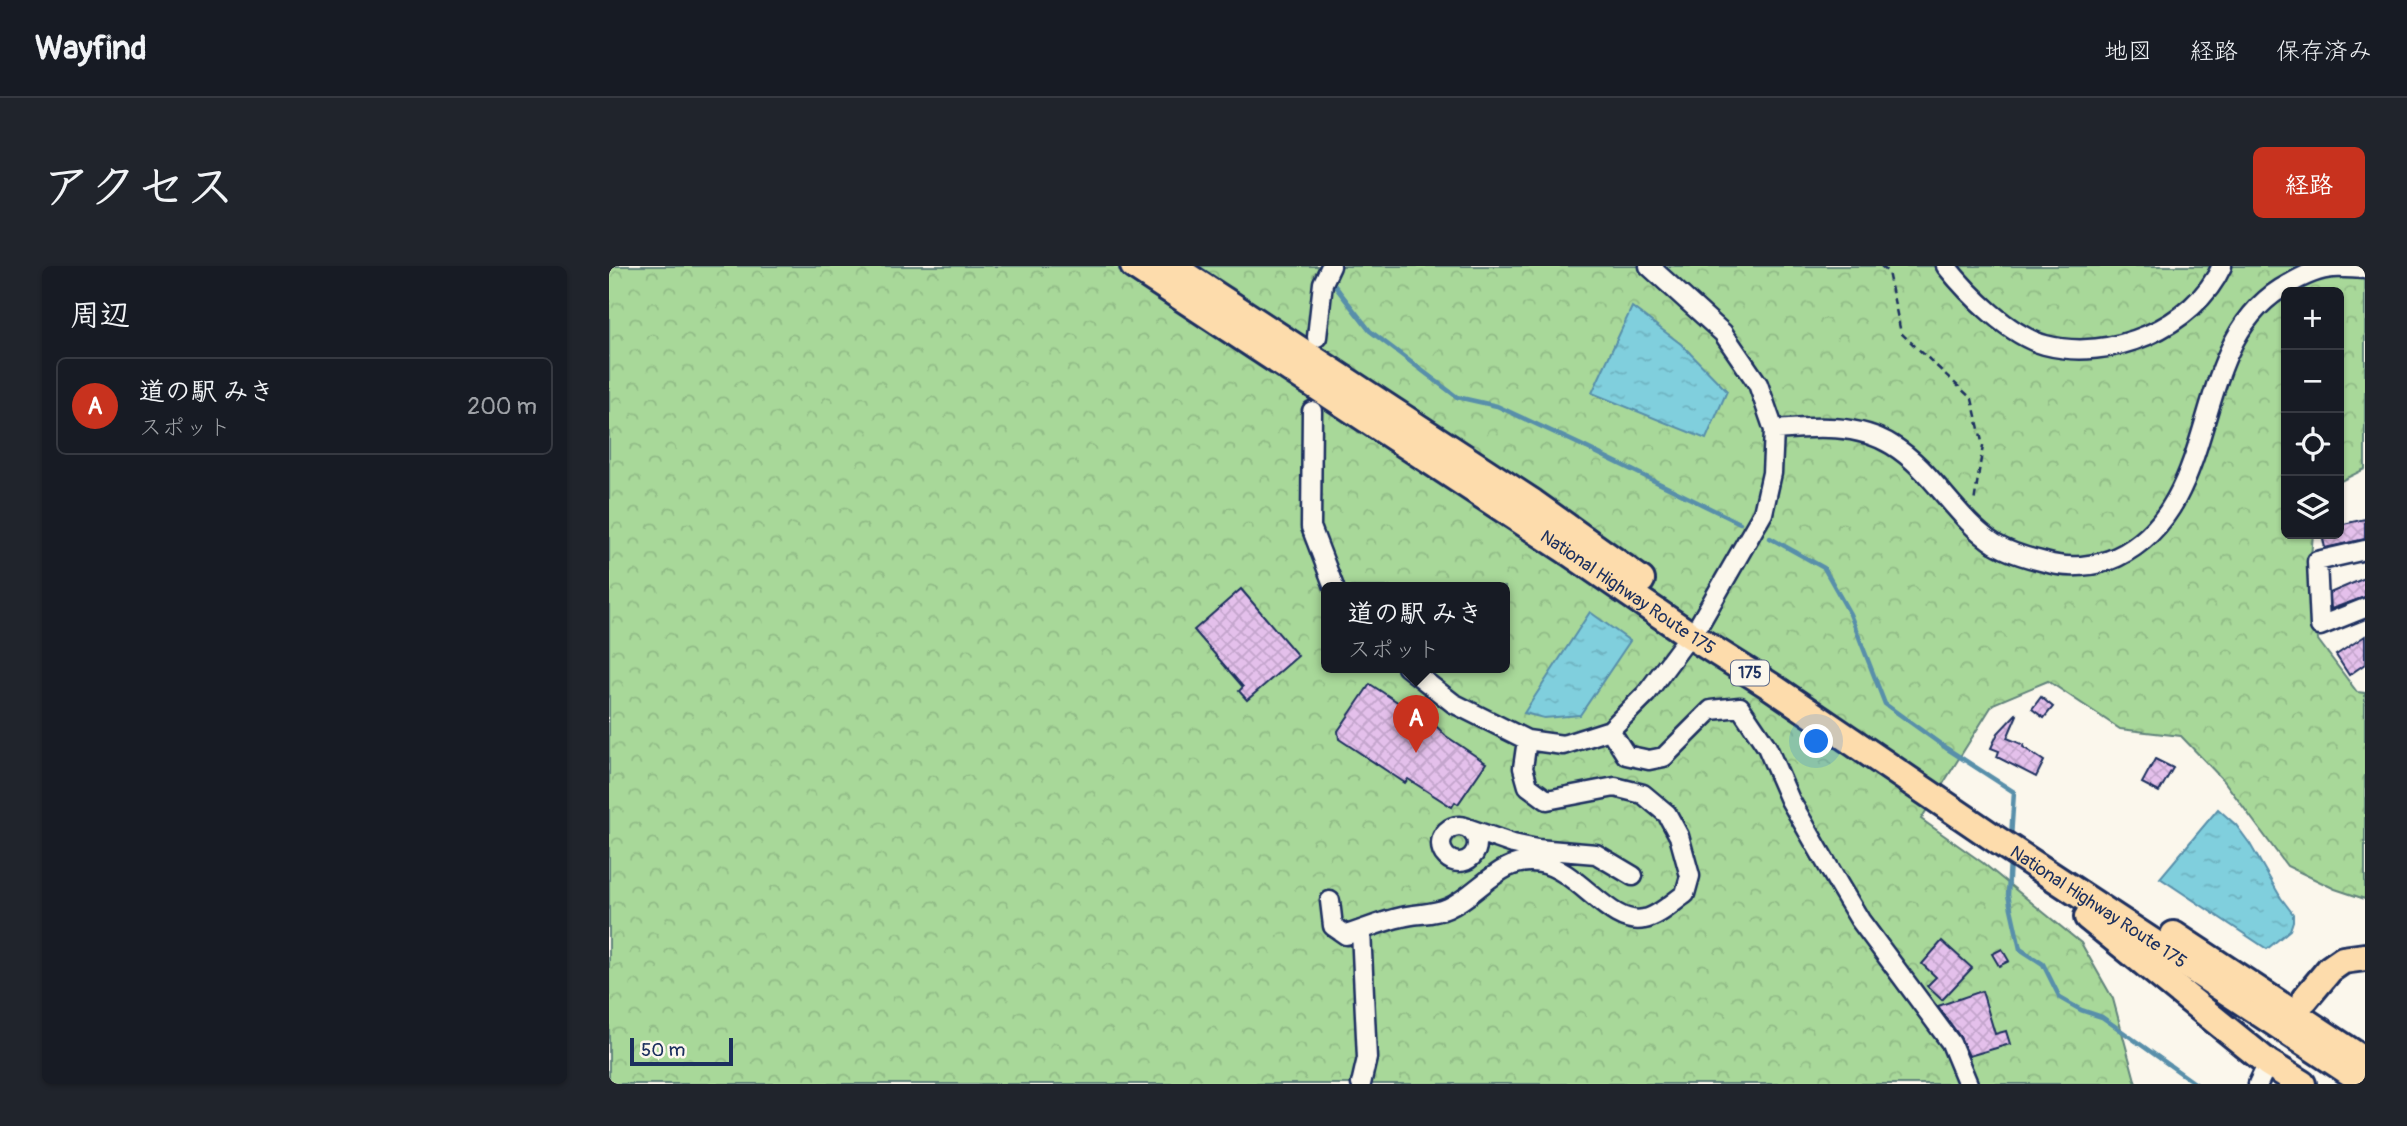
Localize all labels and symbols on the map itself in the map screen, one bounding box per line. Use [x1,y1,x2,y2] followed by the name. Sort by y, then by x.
[1536,525,1720,660] street label: National Highway Route 175
[1731,660,1769,686] road number: 175
[1393,695,1439,753] pin: A
[1799,724,1833,758] your location
[2006,840,2191,973] street label: National Highway Route 175
[630,1035,733,1067] scale bar

